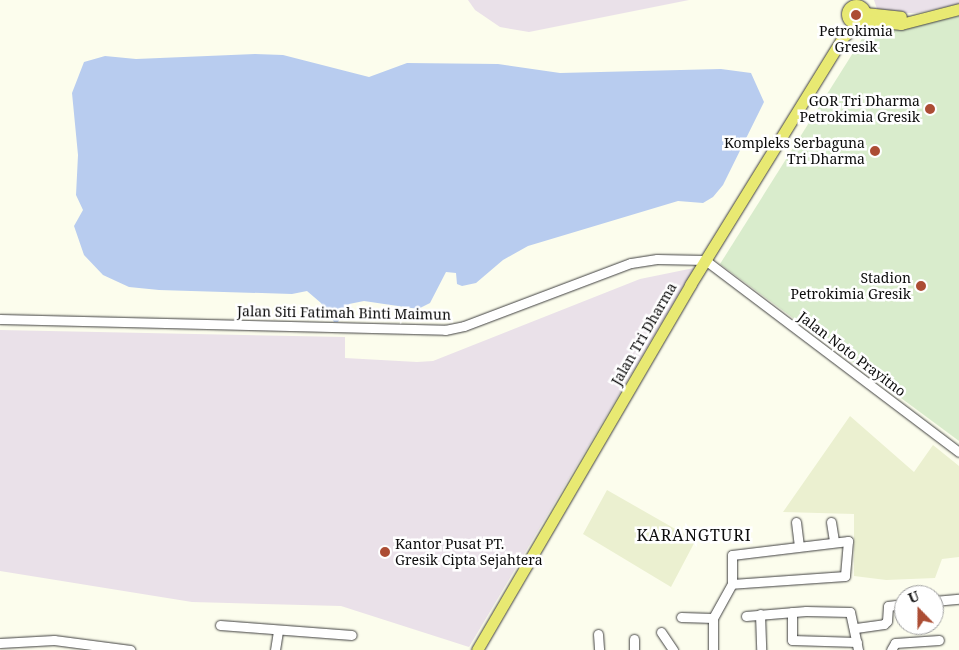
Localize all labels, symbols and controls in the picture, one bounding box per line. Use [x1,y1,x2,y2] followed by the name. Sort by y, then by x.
[850,9,862,21] marker: Petrokimia Gresik
[819,23,893,56] place label: Petrokimia Gresik
[799,93,920,125] place label: GOR Tri Dharma Petrokimia Gresik
[924,103,936,115] marker: GOR Tri Dharma Petrokimia Gresik
[724,135,865,168] place label: Kompleks Serbaguna Tri Dharma
[869,145,881,157] marker: Kompleks Serbaguna Tri Dharma
[790,270,911,302] place label: Stadion Petrokimia Gresik
[608,280,680,388] street label: Jalan Tri Dharma
[915,280,927,292] marker: Stadion Petrokimia Gresik
[237,303,451,323] street label: Jalan Siti Fatimah Binti Maimun
[795,308,909,400] street label: Jalan Noto Prayitno
[635,525,753,545] district label: KARANGTURI
[395,536,543,568] place label: Kantor Pusat PT. Gresik Cipta Sejahtera
[379,546,391,558] marker: Kantor Pusat PT. Gresik Cipta Sejahtera
[894,585,944,635] north arrow
[905,586,922,607] text: U

